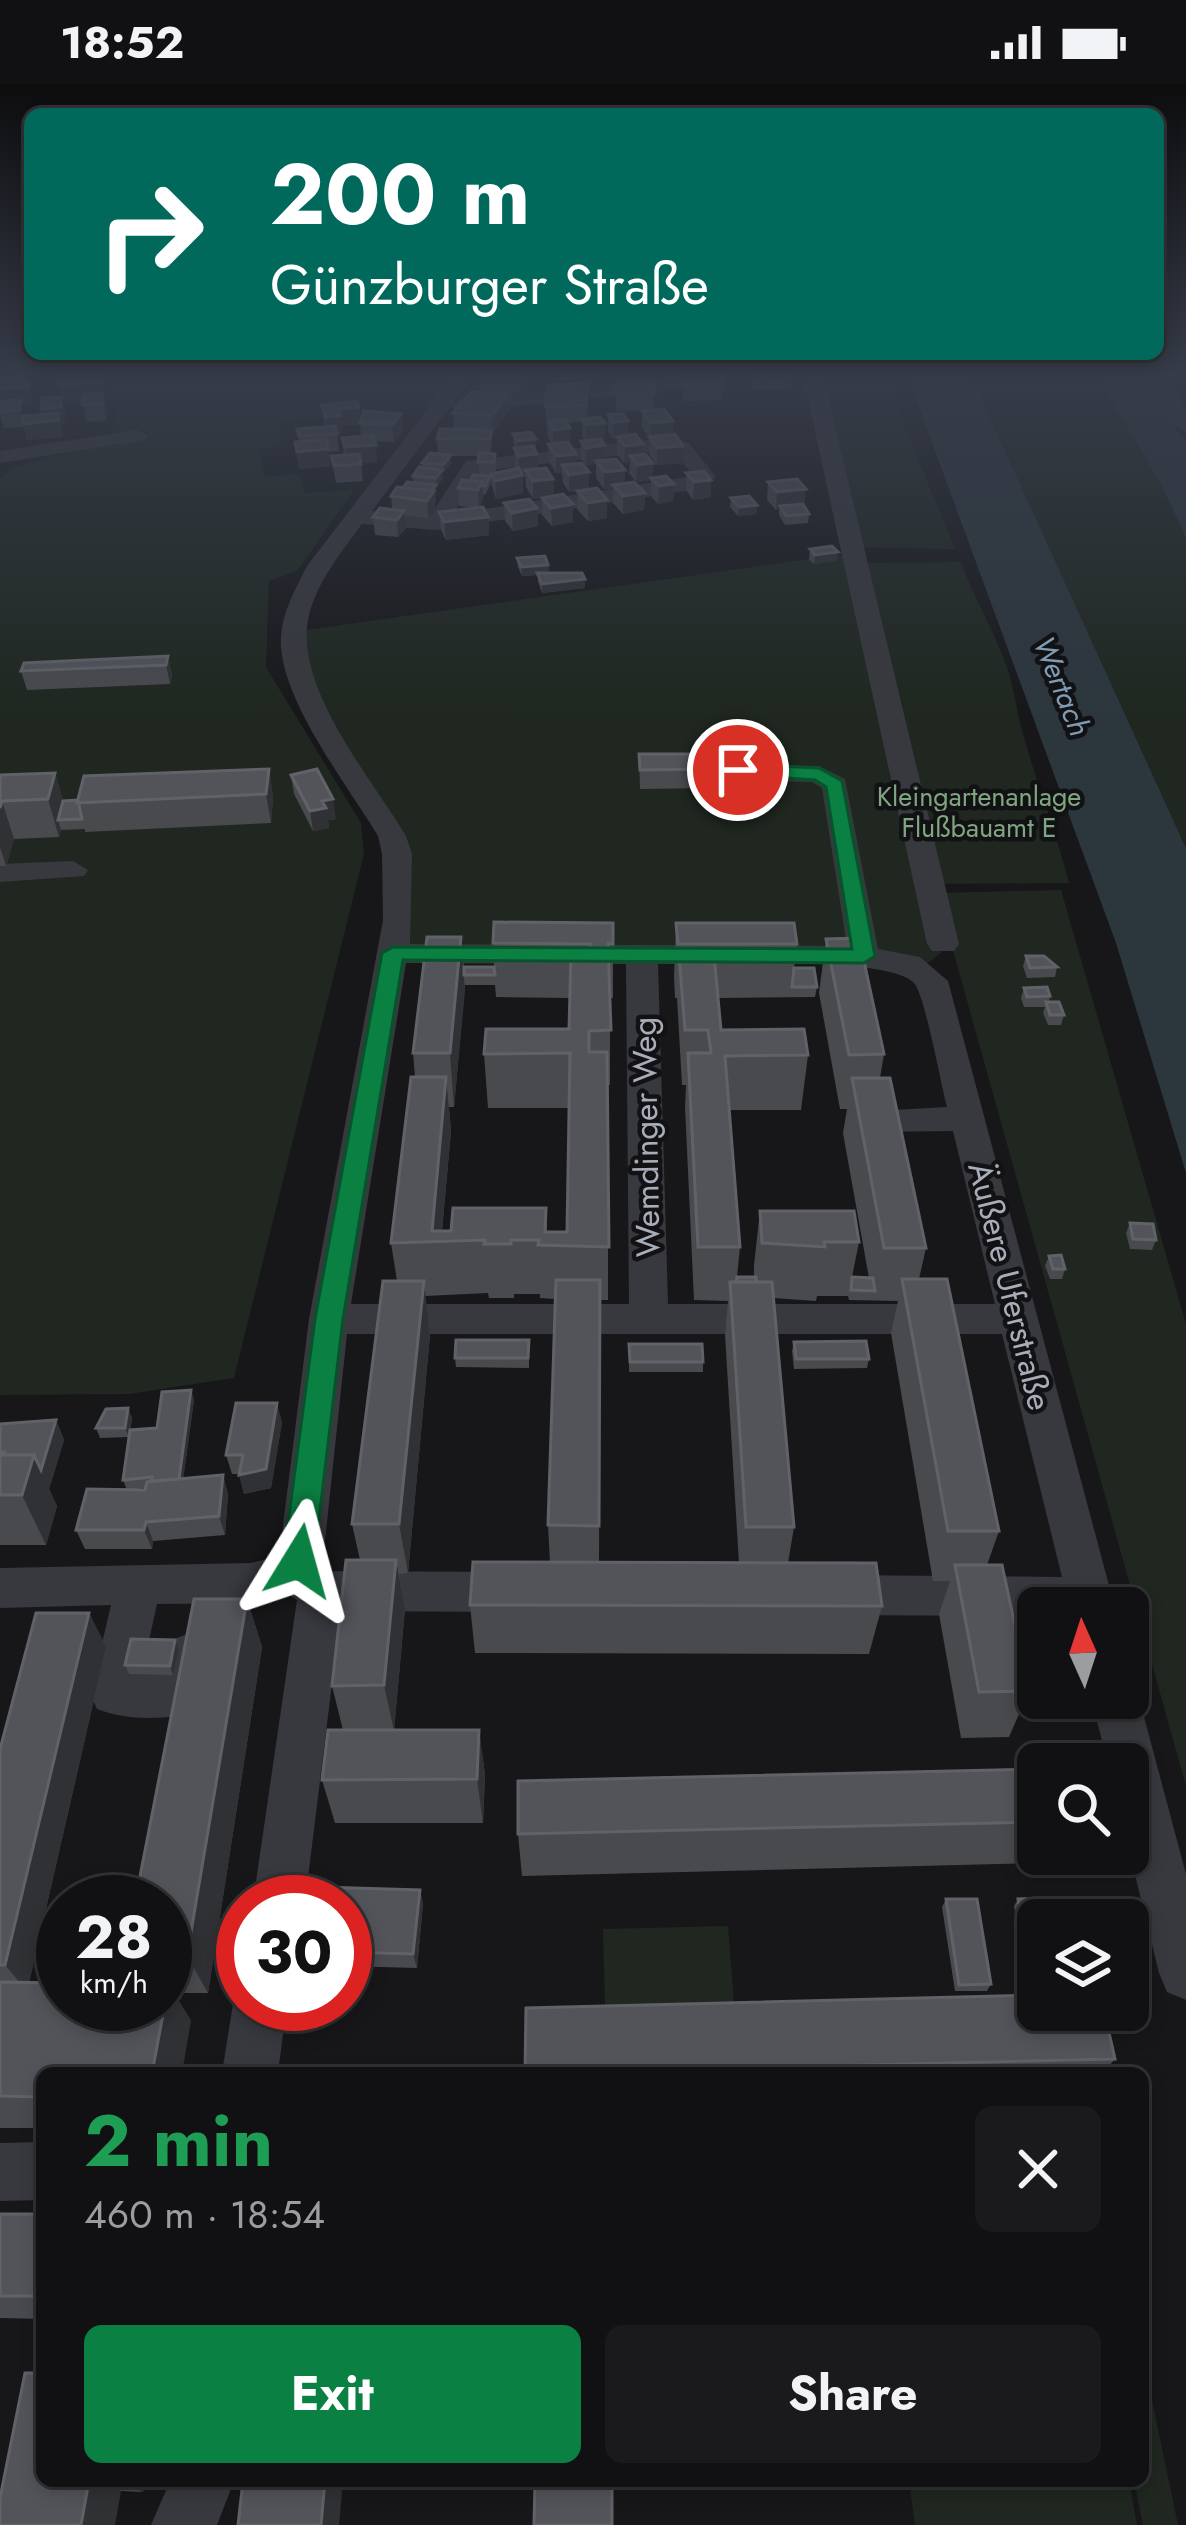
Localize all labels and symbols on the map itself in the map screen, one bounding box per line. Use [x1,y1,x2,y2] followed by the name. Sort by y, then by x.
[1023,630,1101,742] water label: Wertach
[687,719,789,821] pin
[877,777,1081,847] park label: Kleingartenanlage Flußbauamt E
[620,1016,672,1258] street label: Wemdinger Weg
[956,1157,1064,1415] street label: Äußere Uferstraße
[236,1498,362,1624] position arrow
[1017,1587,1149,1719] north arrow
[216,1875,372,2031] speed limit sign: 30

